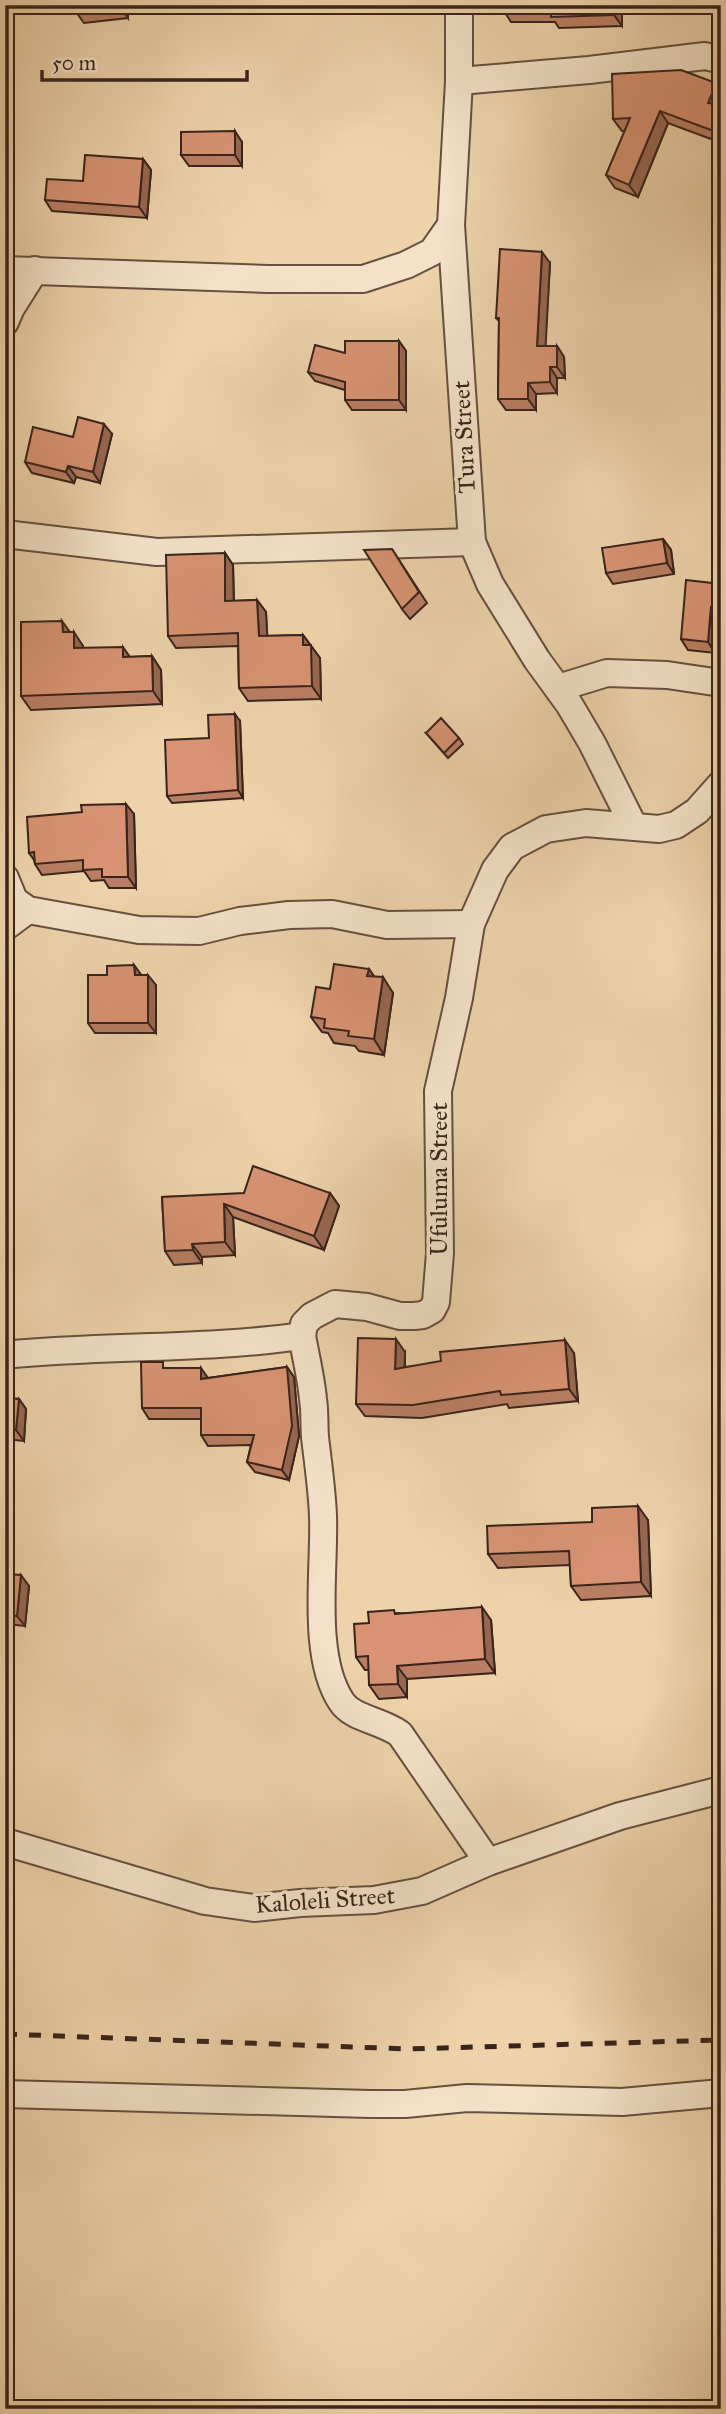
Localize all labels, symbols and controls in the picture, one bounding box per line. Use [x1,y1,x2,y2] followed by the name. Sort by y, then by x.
[42,38,247,82] scale bar
[52,50,97,76] text: 50 m
[446,379,482,494] street label: Tura Street
[424,1102,454,1256] street label: Ufuluma Street
[254,1880,396,1920] street label: Kaloleli Street

